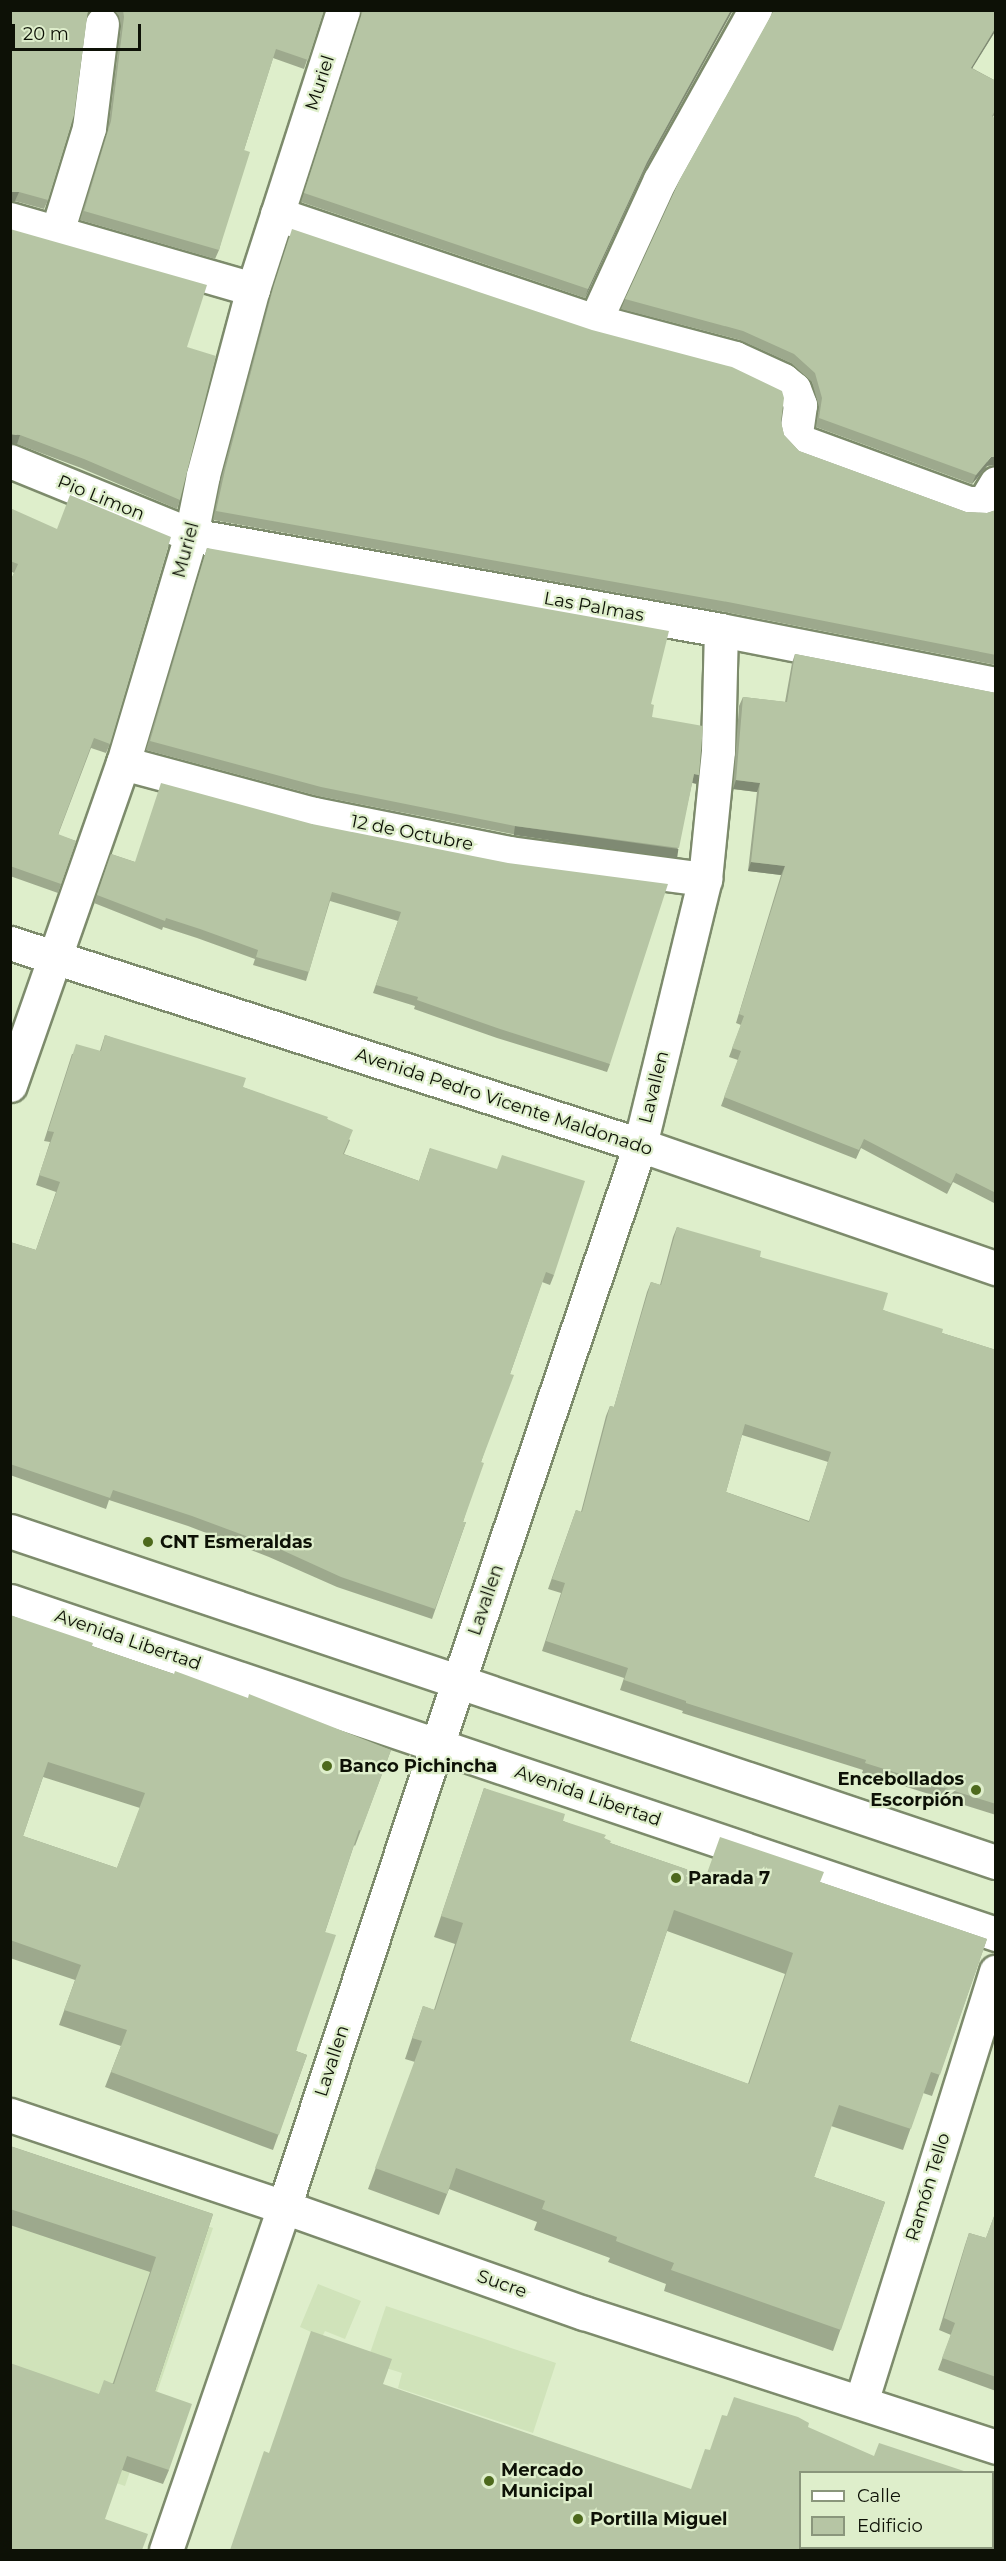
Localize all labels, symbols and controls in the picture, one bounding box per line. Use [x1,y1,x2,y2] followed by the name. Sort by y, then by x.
[15,12,144,50] scale bar
[23,23,69,45] text: 20 m
[301,53,339,113] street label: Muriel
[54,471,148,525] street label: Pio Limon
[168,520,204,580] street label: Muriel
[542,588,646,626] street label: Las Palmas
[349,811,475,855] street label: 12 de Octubre
[353,1044,655,1160] street label: Avenida Pedro Vicente Maldonado
[635,1049,673,1125] street label: Lavallen
[160,1531,312,1553] place label: CNT Esmeraldas
[141,1535,155,1549] marker: CNT Esmeraldas
[464,1562,508,1638] street label: Lavallen
[52,1605,204,1675] street label: Avenida Libertad
[339,1755,497,1777] place label: Banco Pichincha
[320,1759,334,1773] marker: Banco Pichincha
[512,1761,664,1831] street label: Avenida Libertad
[838,1769,964,1812] place label: Encebollados Escorpión
[969,1783,983,1797] marker: Encebollados Escorpión
[688,1867,770,1889] place label: Parada 7
[669,1871,683,1885] marker: Parada 7
[310,2023,354,2099] street label: Lavallen
[901,2130,955,2244] street label: Ramón Tello
[474,2265,530,2303] street label: Sucre
[501,2460,593,2502] place label: Mercado Municipal
[799,2471,994,2549] legend
[482,2474,496,2488] marker: Mercado Municipal
[857,2485,901,2507] text: Calle
[590,2508,727,2530] place label: Portilla Miguel
[571,2512,585,2526] marker: Portilla Miguel
[857,2515,923,2537] text: Edificio

